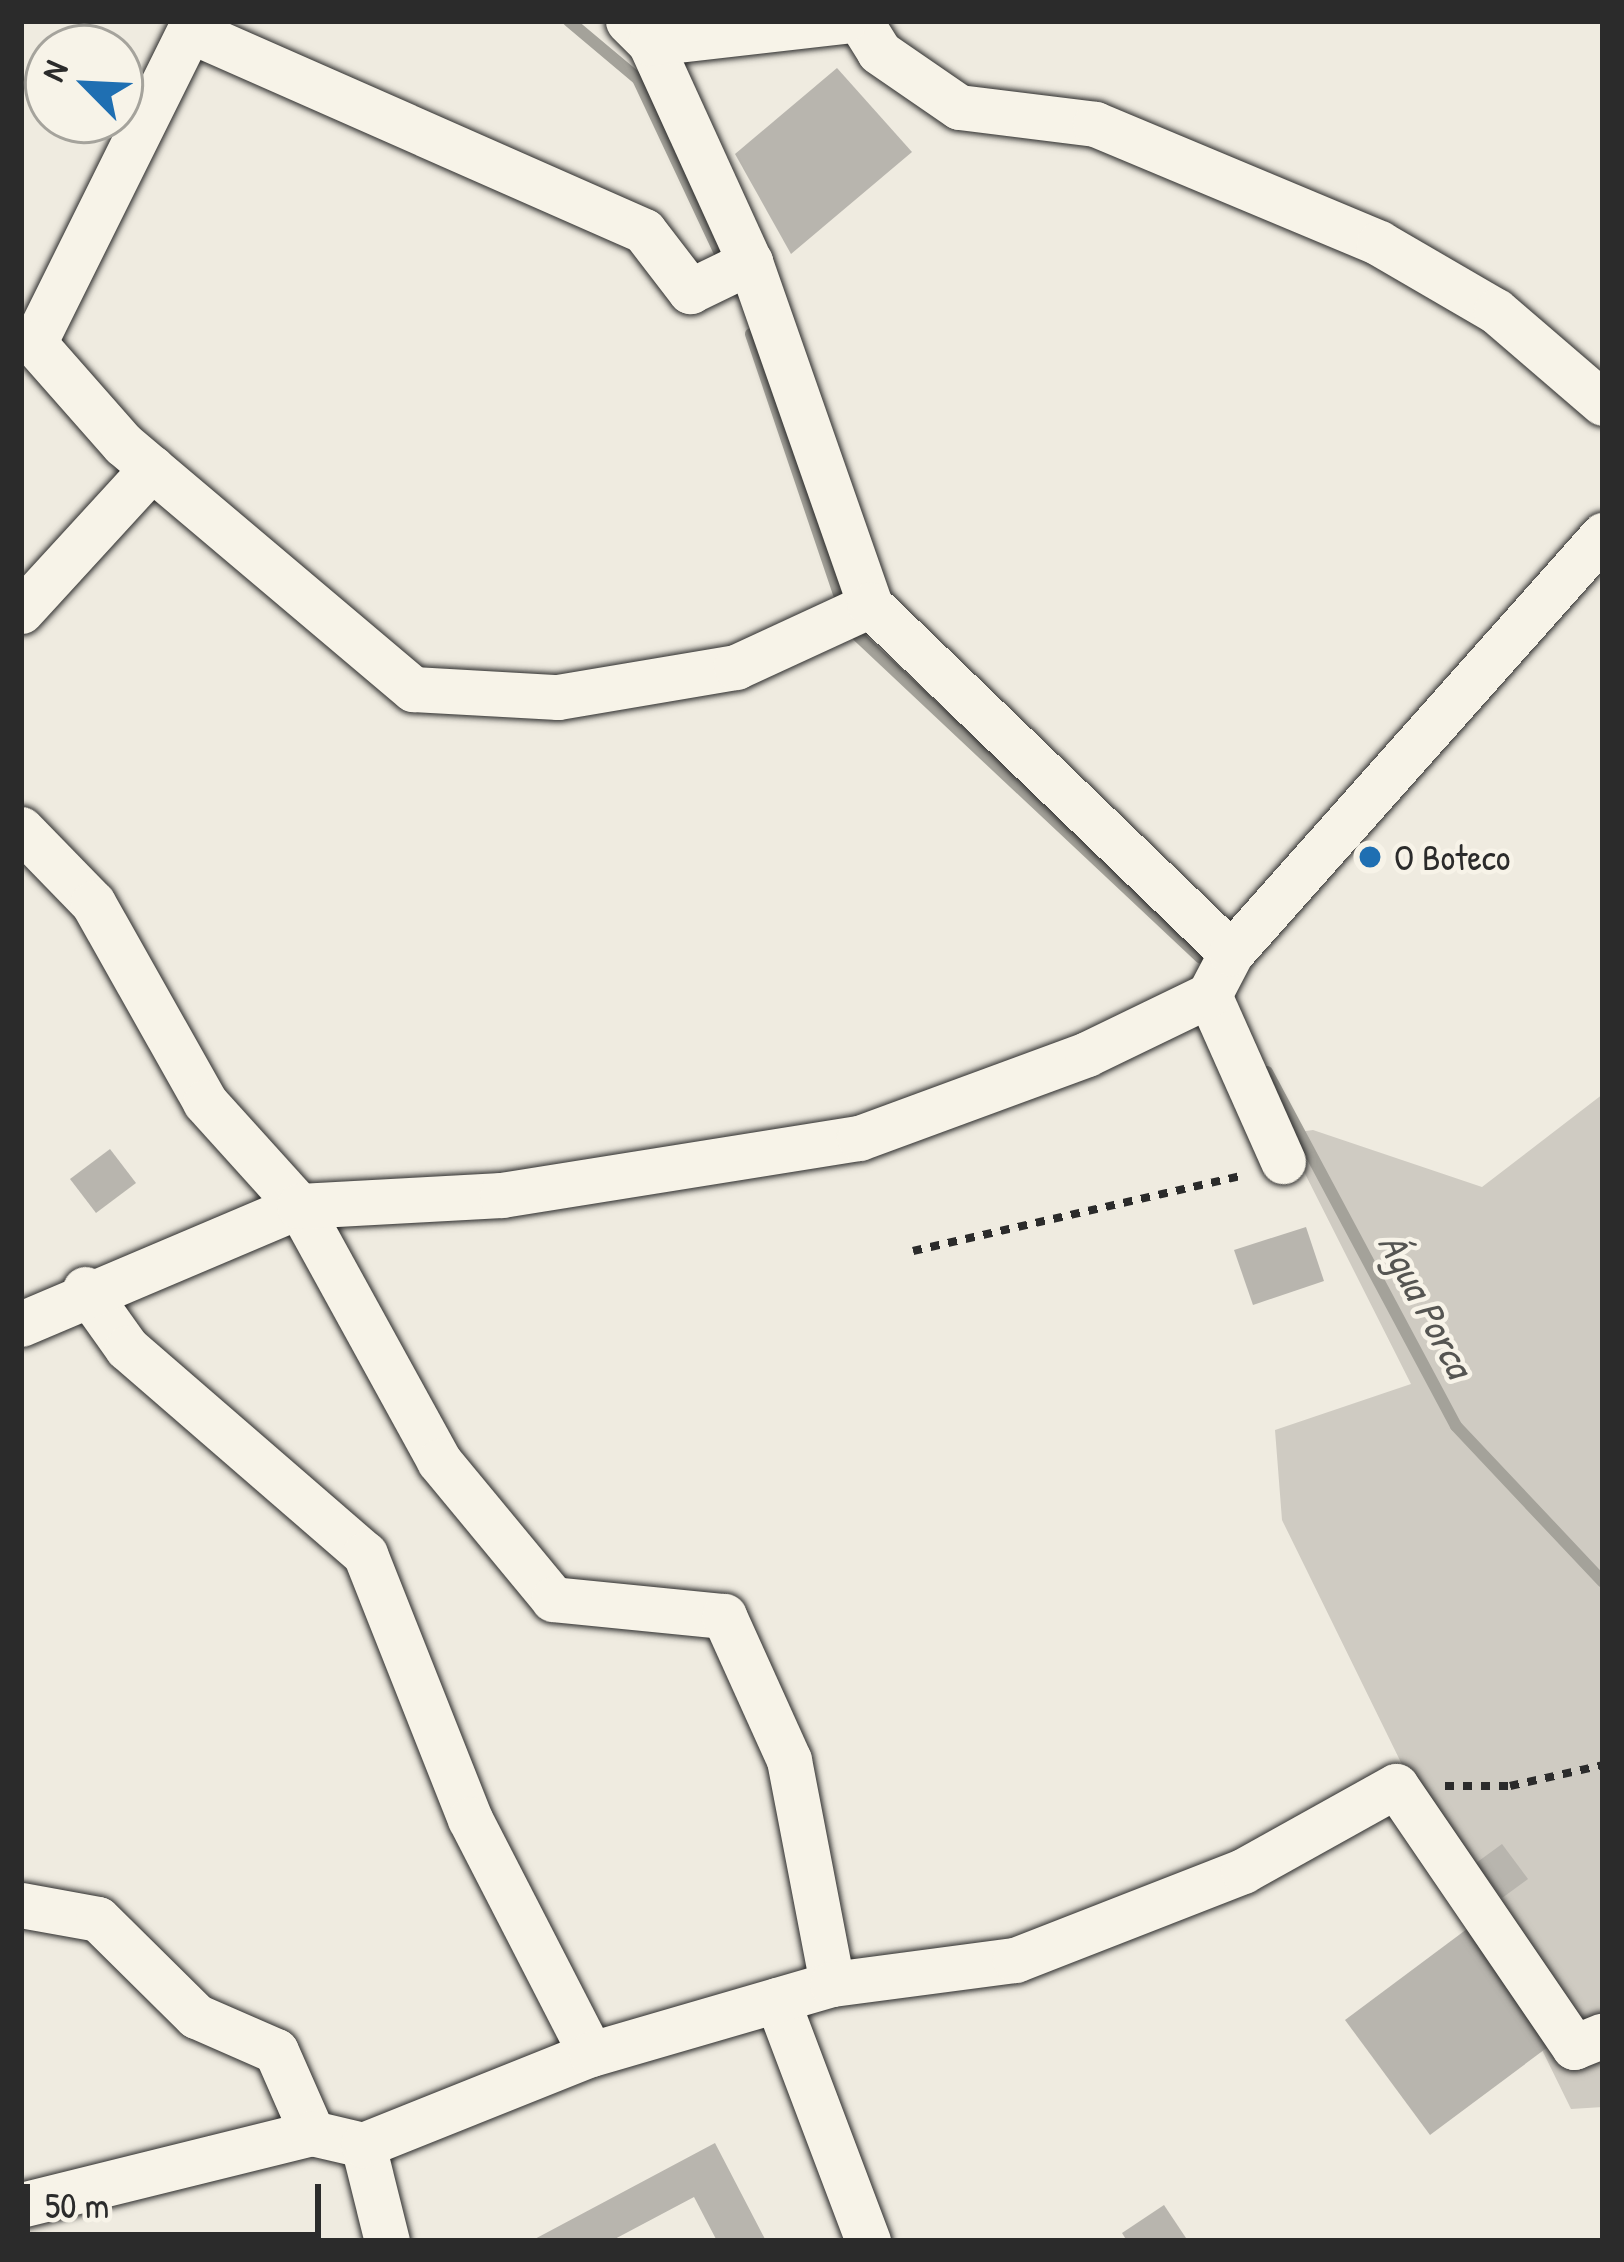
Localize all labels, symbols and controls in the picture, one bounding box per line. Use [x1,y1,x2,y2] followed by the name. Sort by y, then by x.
[24,24,144,144] north arrow
[30,54,78,88] text: N
[1394,835,1510,879] place label: O Boteco
[1357,844,1383,870] marker: O Boteco
[1369,1225,1483,1385] water label: Água Porca
[30,2160,327,2234] scale bar
[45,2180,109,2229] text: 50 m

